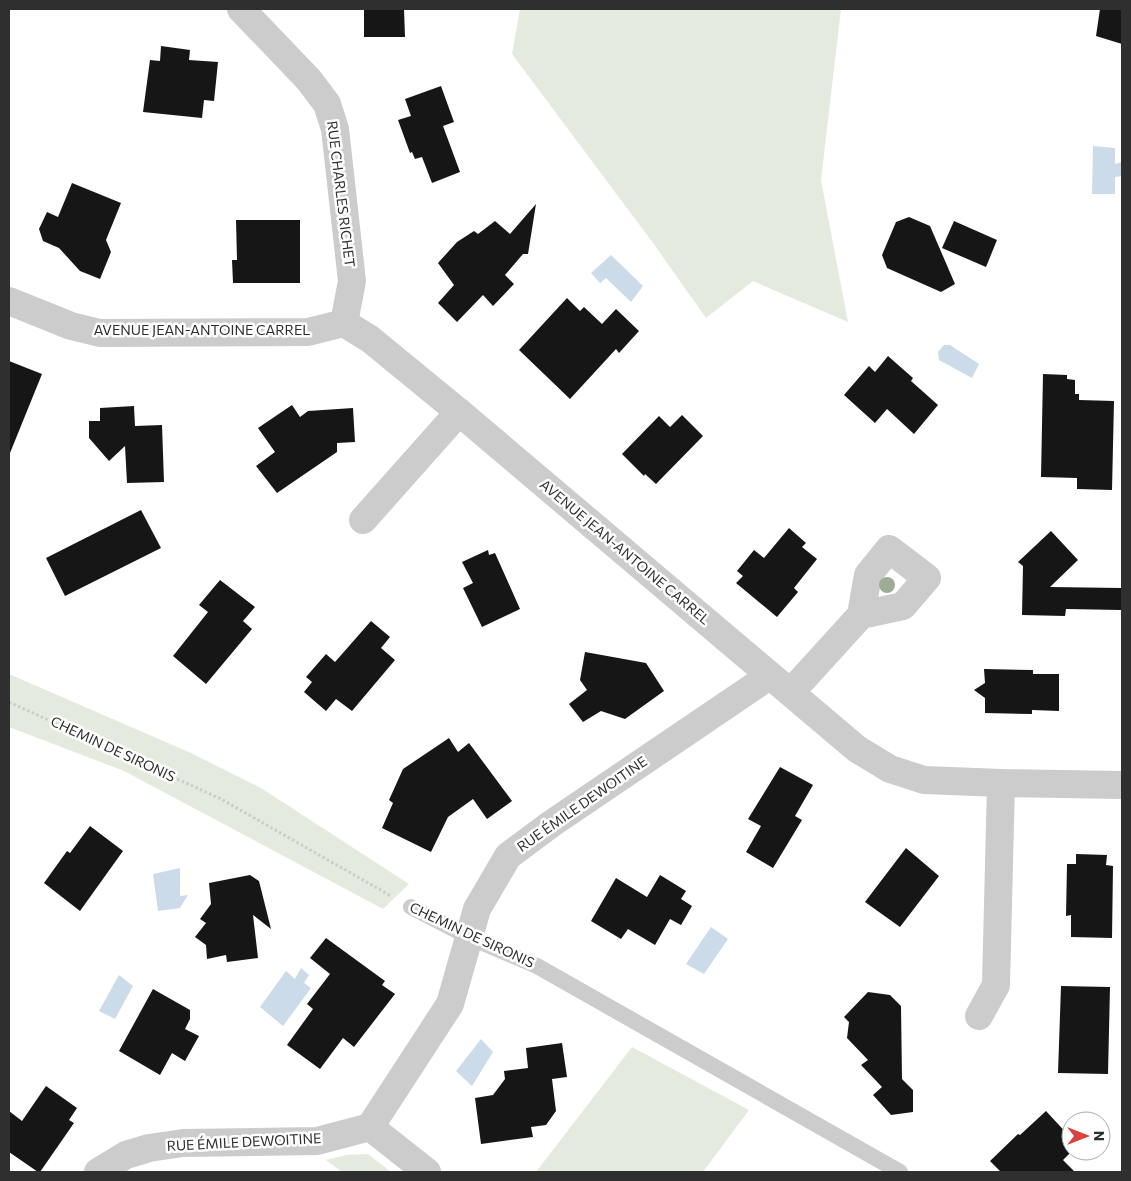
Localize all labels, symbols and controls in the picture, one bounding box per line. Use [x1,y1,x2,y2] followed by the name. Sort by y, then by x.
[324,120,359,268] street label: RUE CHARLES RICHET
[94,321,310,338] street label: AVENUE JEAN-ANTOINE CARREL
[537,476,714,628] street label: AVENUE JEAN-ANTOINE CARREL
[48,712,178,785] street label: CHEMIN DE SIRONIS
[513,752,650,855] street label: RUE ÉMILE DEWOITINE
[407,898,537,971] street label: CHEMIN DE SIRONIS
[1061,1111,1111,1161] north arrow
[166,1129,322,1154] street label: RUE ÉMILE DEWOITINE
[1091,1131,1108,1141] text: N

